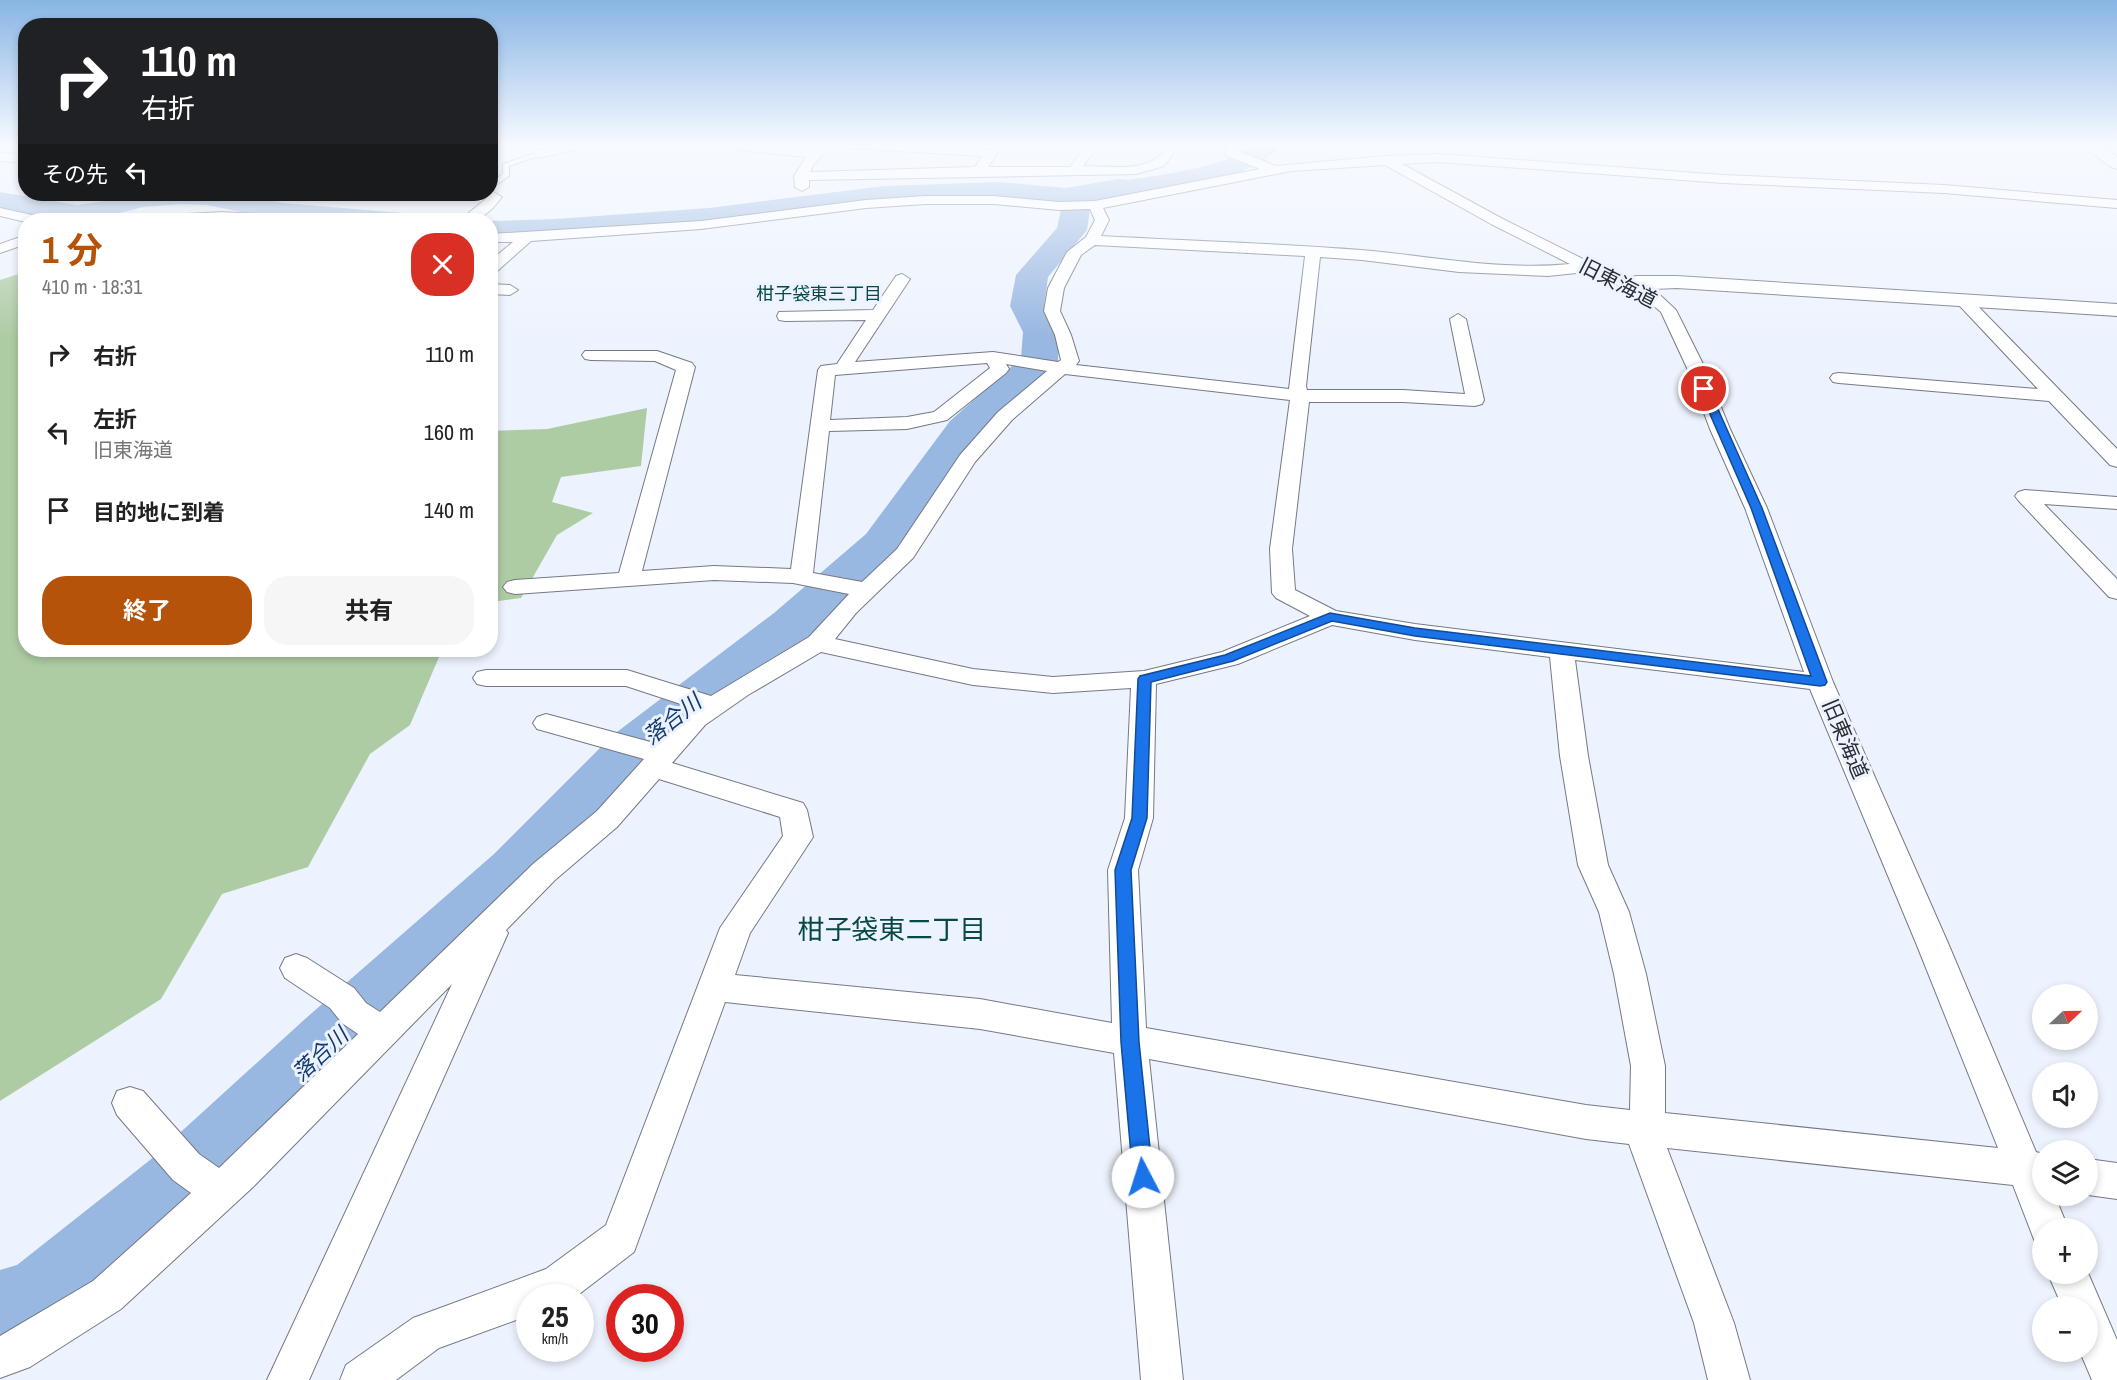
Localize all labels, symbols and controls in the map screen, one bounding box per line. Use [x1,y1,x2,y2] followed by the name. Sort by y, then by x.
[141,33,237,89] text: 110 m
[42,42,120,120] icon: right
[141,90,195,126] text: 右折
[120,156,153,189] icon: left
[42,159,108,189] text: その先
[42,226,103,274] text: 1 分
[411,233,474,296] button: close
[1574,251,1662,315] street label: 旧東海道
[42,273,142,300] text: 410 m · 18:31
[756,281,882,306] district label: 柑子袋東三丁目
[42,338,75,371] icon: right
[425,339,474,369] text: 110 m
[93,341,137,371] text: 右折
[1678,363,1729,414] pin
[1687,372,1720,405] icon: arrive
[93,404,137,434] text: 左折
[42,416,75,449] icon: left
[424,417,474,447] text: 160 m
[93,436,173,463] text: 旧東海道
[42,494,75,527] icon: arrive
[424,495,474,525] text: 140 m
[93,497,225,527] text: 目的地に到着
[42,576,252,645] button: 終了
[264,576,474,645] button: 共有
[637,686,709,751] water label: 落合川
[1816,694,1875,783] street label: 旧東海道
[798,911,987,947] district label: 柑子袋東二丁目
[2032,984,2098,1050] north arrow
[2032,984,2098,1362] map controls
[286,1019,356,1087] water label: 落合川
[2032,1062,2098,1128] button: sound
[2032,1140,2098,1206] button: layers
[1111,1145,1175,1209] position arrow
[2032,1218,2098,1284] button: +
[606,1284,684,1362] speed limit sign: 30
[541,1296,569,1336] text: 25
[2032,1296,2098,1362] button: −
[542,1328,568,1349] text: km/h

